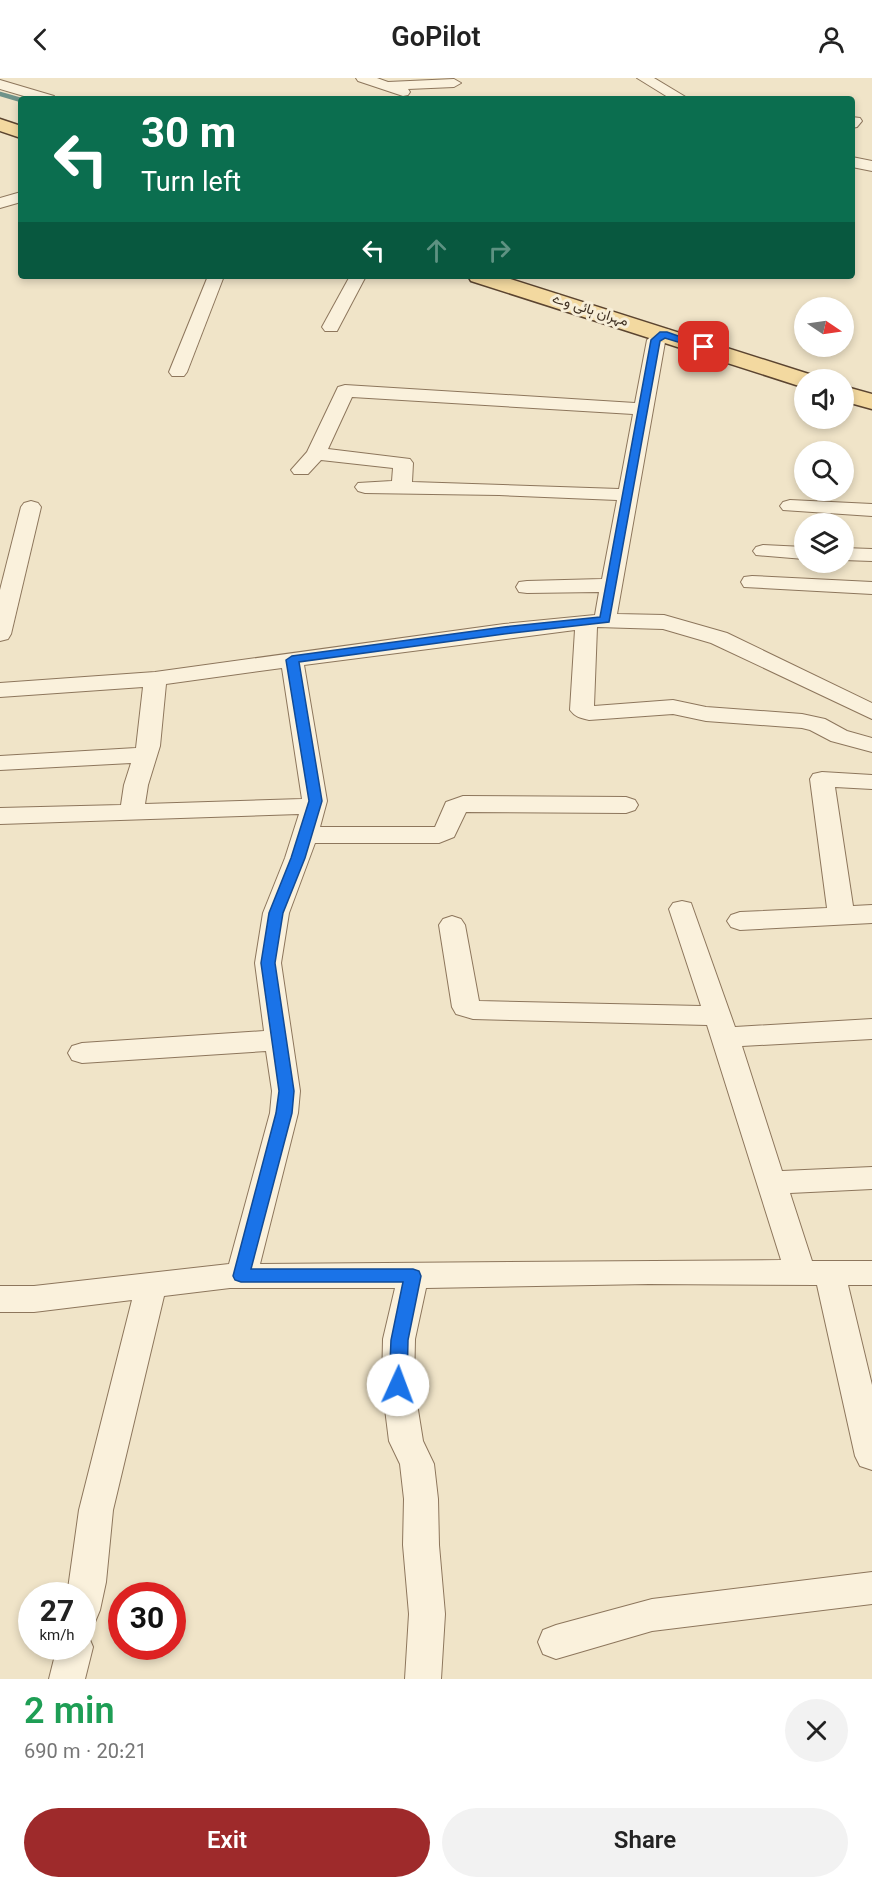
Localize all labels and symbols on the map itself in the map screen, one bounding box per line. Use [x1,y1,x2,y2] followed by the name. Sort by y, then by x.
[549,288,631,334] street label: مہران ہائی وے
[794,297,854,357] north arrow
[678,321,729,372] pin
[366,1353,430,1417] position arrow
[108,1582,186,1660] speed limit sign: 30

